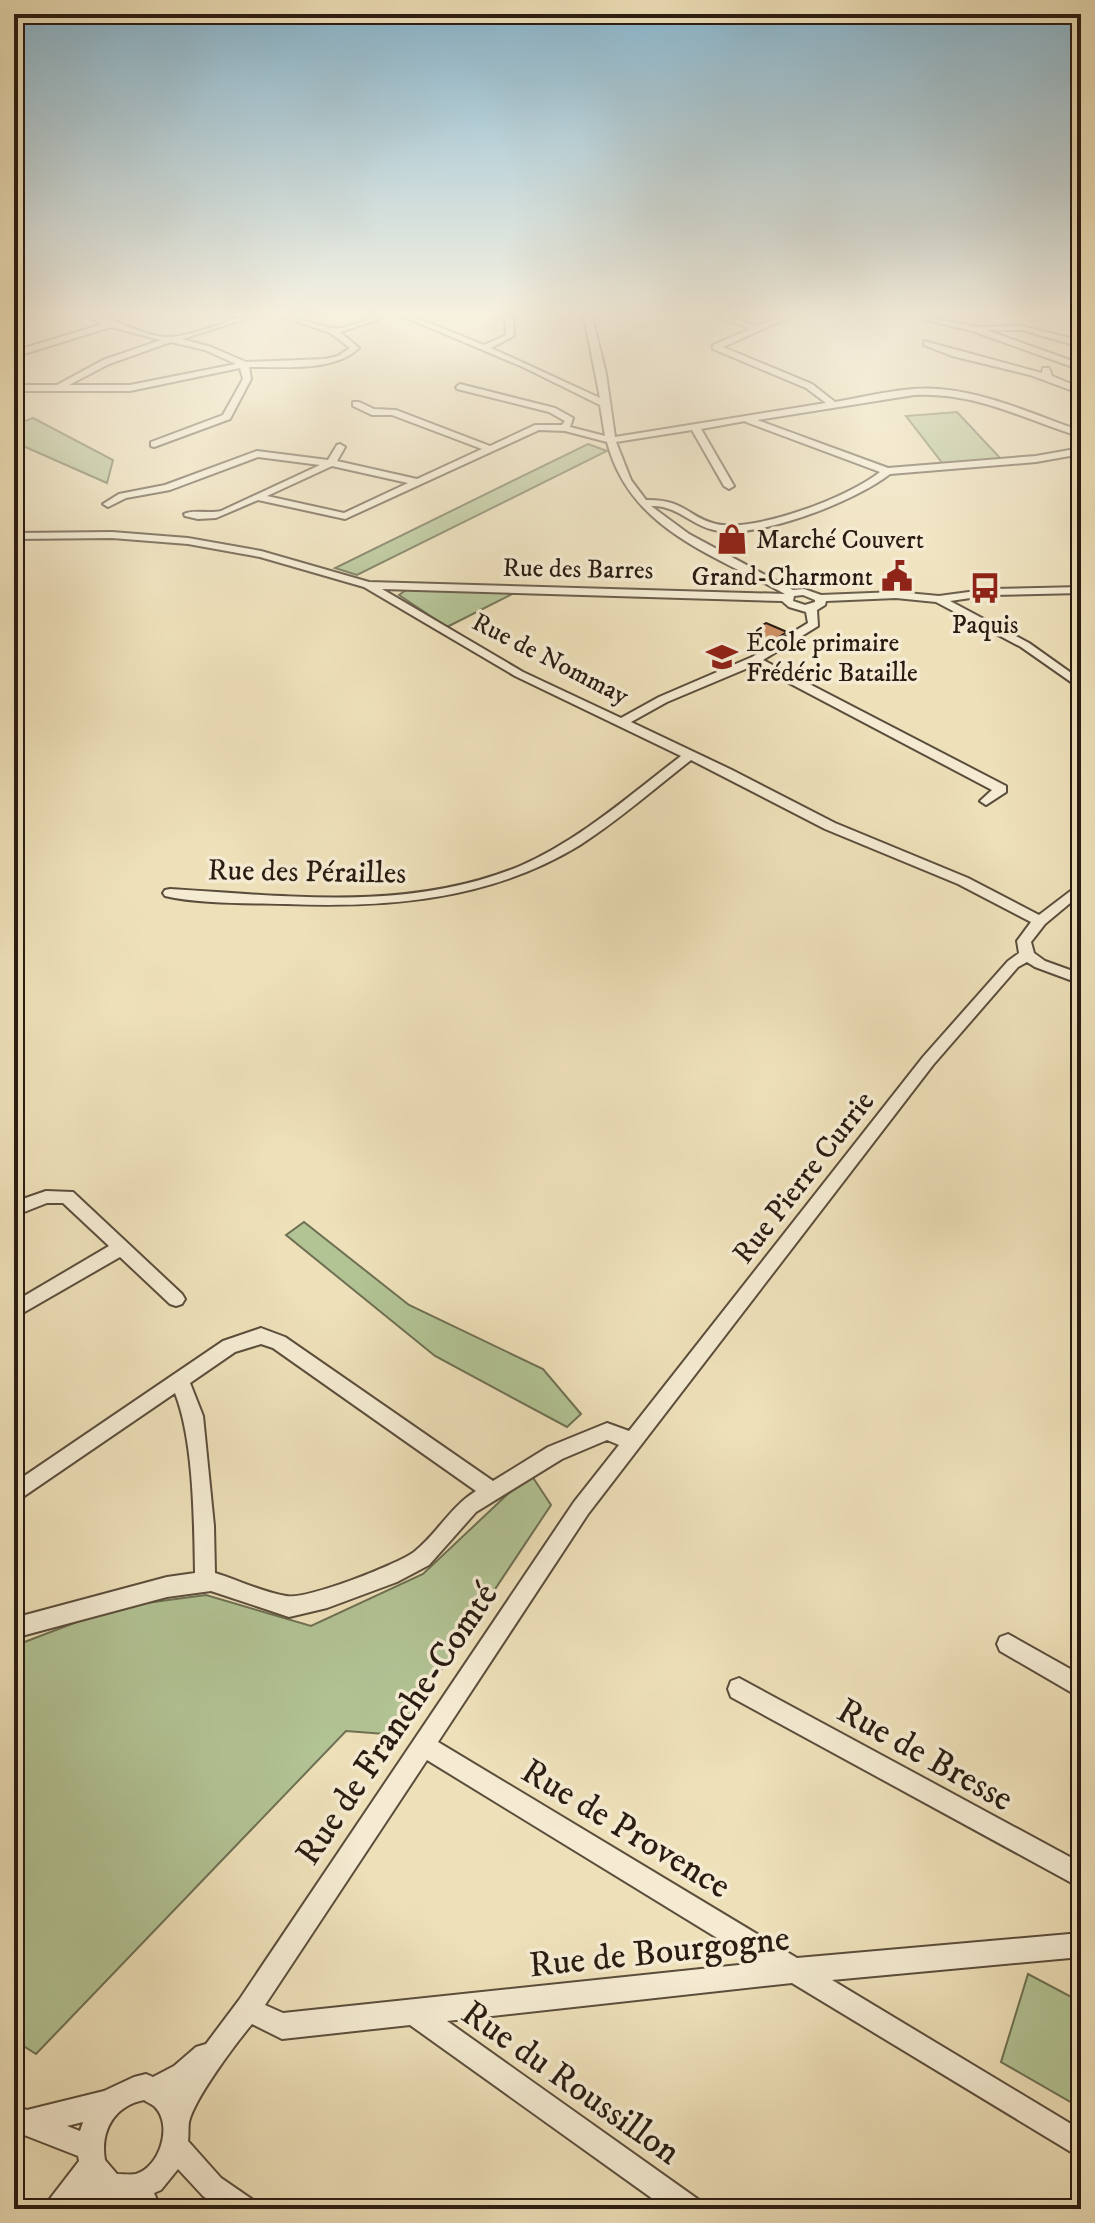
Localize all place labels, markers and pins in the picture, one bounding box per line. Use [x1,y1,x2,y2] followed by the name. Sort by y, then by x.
[715,522,749,556] shop icon: Marché Couvert
[756,524,924,557] place label: Marché Couvert
[880,559,914,593] public building icon: Grand-Charmont
[692,561,873,594] place label: Grand-Charmont
[968,571,1002,605] bus stop icon: Paquis
[952,609,1018,642] place label: Paquis
[746,627,918,690] place label: École primaire Frédéric Bataille
[705,640,739,674] school or university icon: École primaire Frédéric Bataille

